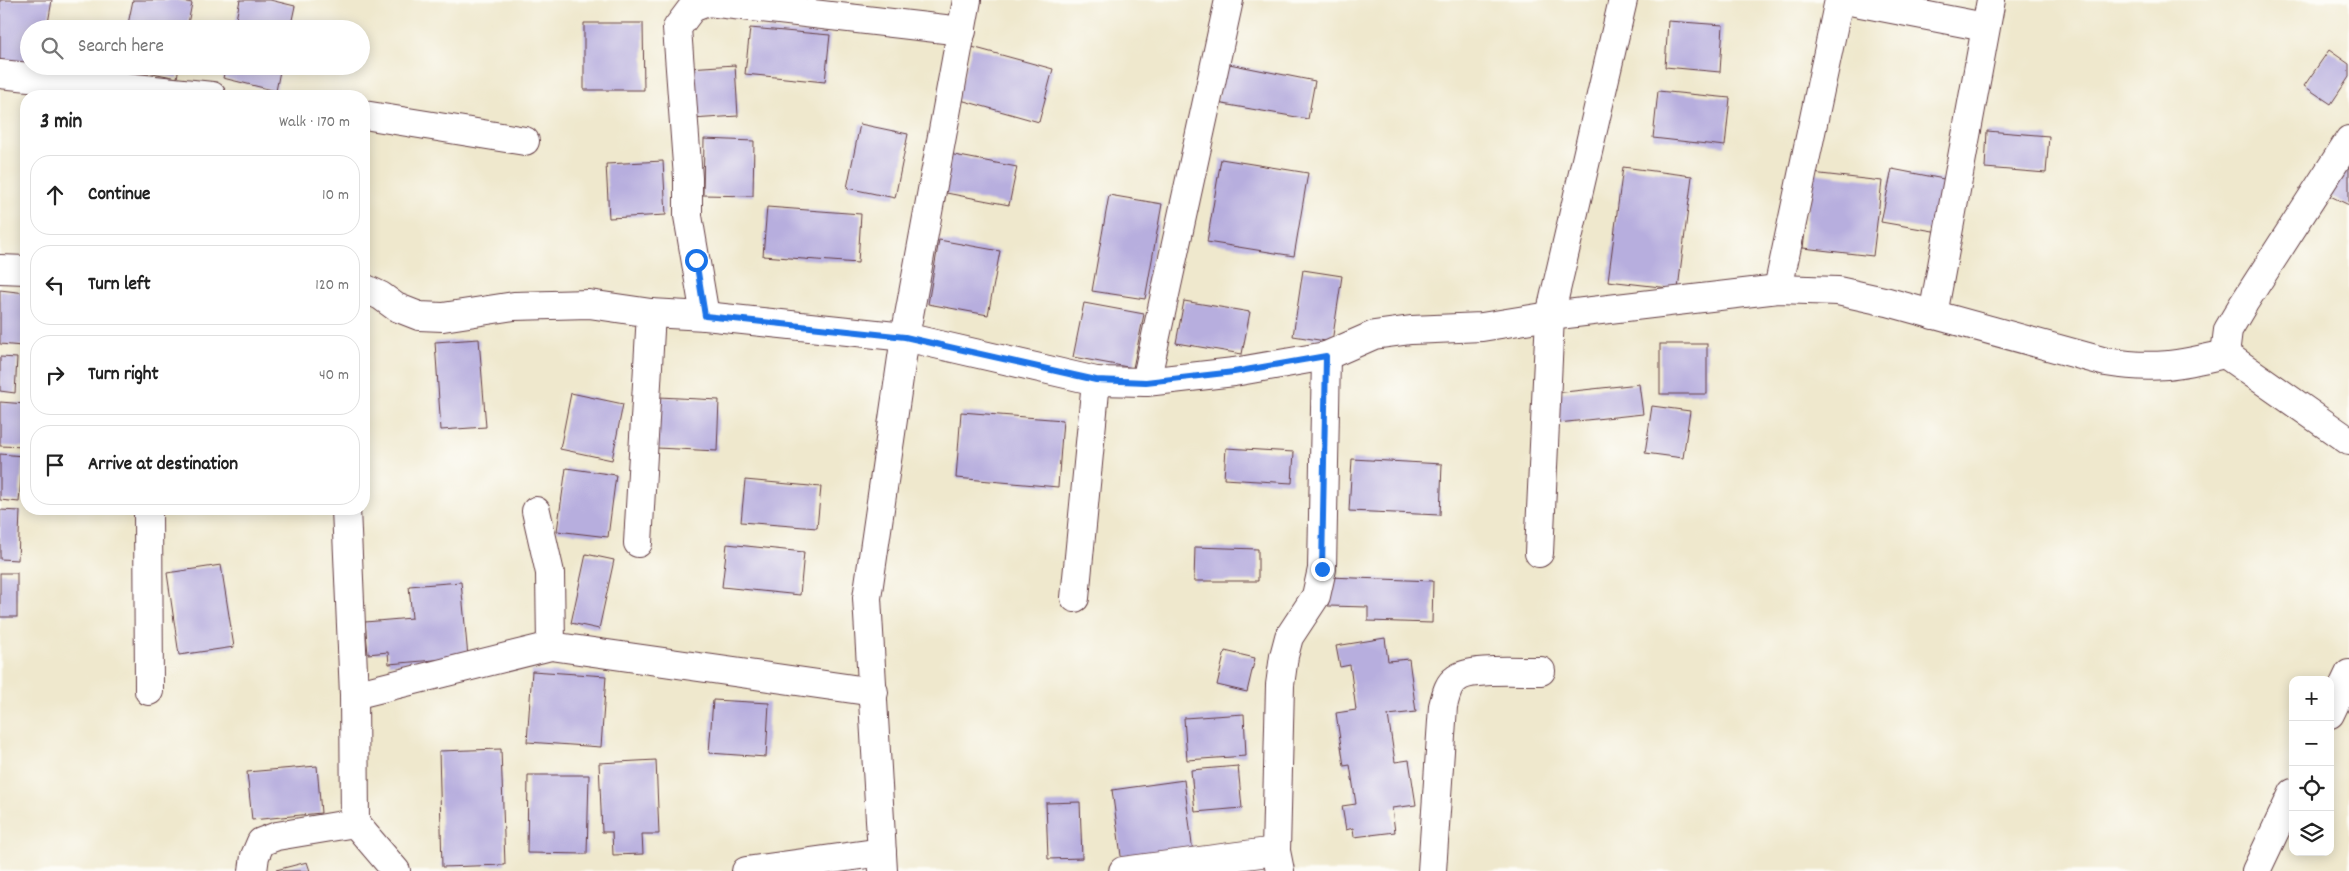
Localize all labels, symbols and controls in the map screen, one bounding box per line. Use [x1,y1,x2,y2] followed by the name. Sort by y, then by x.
[20,20,370,75] search box
[38,34,66,62] icon: search
[78,34,164,61] text: Search here
[40,108,82,138] text: 3 min
[279,111,350,134] text: Walk · 170 m
[41,181,69,209] icon: ahead
[88,182,150,209] text: Continue
[322,184,349,207] text: 10 m
[685,249,708,272] route start
[41,271,69,299] icon: left
[88,272,151,299] text: Turn left
[315,274,349,297] text: 120 m
[41,361,69,389] icon: right
[88,362,159,389] text: Turn right
[319,364,349,387] text: 40 m
[41,451,69,479] icon: arrive
[88,452,238,479] text: Arrive at destination
[1311,558,1334,581] route end
[2289,676,2334,856] map controls
[2289,676,2334,721] button: +
[2289,721,2334,766] button: −
[2289,766,2334,811] button: locate
[2289,811,2334,856] button: layers

